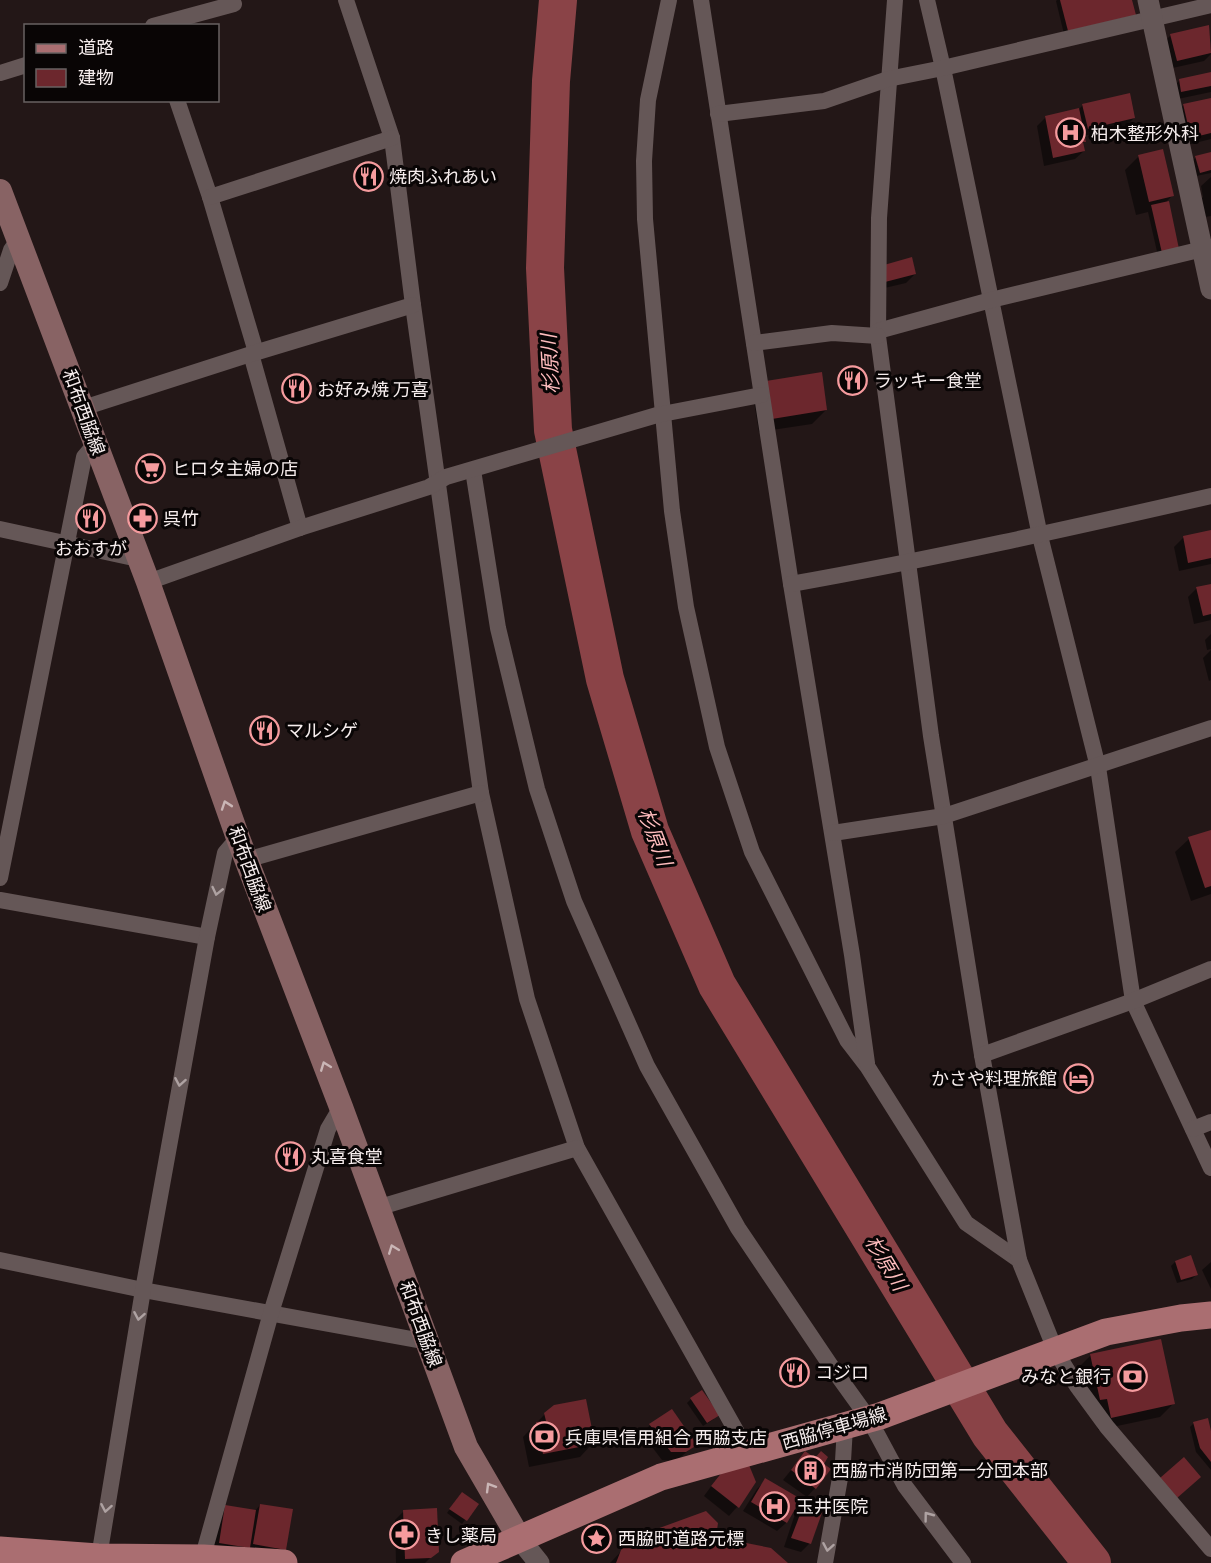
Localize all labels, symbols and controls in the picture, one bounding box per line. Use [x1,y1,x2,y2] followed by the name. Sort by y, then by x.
[24,24,219,102] legend
[78,36,114,59] text: 道路
[78,66,114,89] text: 建物
[1054,117,1086,149] hospital icon: 柏木整形外科
[1091,122,1199,145] place label: 柏木整形外科
[352,160,384,192] restaurant icon: 焼肉ふれあい
[389,165,497,188] place label: 焼肉ふれあい
[535,331,565,395] water label: 杉原川
[837,364,869,396] restaurant icon: ラッキー食堂
[58,366,110,458] street label: 和布西脇線
[874,369,982,392] place label: ラッキー食堂
[280,373,312,405] restaurant icon: お好み焼 万喜
[317,378,429,401] place label: お好み焼 万喜
[135,452,167,484] supermarket icon: ヒロタ主婦の店
[172,457,298,480] place label: ヒロタ主婦の店
[126,502,158,534] pharmacy icon: 呉竹
[75,503,107,535] restaurant icon: おおすが
[163,507,199,530] place label: 呉竹
[55,537,127,560] place label: おおすが
[249,714,281,746] restaurant icon: マルシゲ
[286,719,358,742] place label: マルシゲ
[221,800,234,811] one-way arrow
[632,804,679,872] water label: 杉原川
[224,823,276,915] street label: 和布西脇線
[211,886,224,896] one-way arrow
[320,1061,332,1072] one-way arrow
[1062,1062,1094,1094] hotel icon: かさや料理旅館
[931,1067,1057,1090] place label: かさや料理旅館
[175,1078,187,1087] one-way arrow
[274,1140,306,1172] restaurant icon: 丸喜食堂
[311,1145,383,1168] place label: 丸喜食堂
[859,1231,914,1297] water label: 杉原川
[387,1244,400,1255] one-way arrow
[395,1278,447,1370] street label: 和布西脇線
[133,1310,146,1320] one-way arrow
[778,1356,810,1388] restaurant icon: コジロ
[1116,1360,1148,1392] bank icon: みなと銀行
[815,1361,869,1384] place label: コジロ
[1021,1365,1111,1388] place label: みなと銀行
[779,1402,889,1454] street label: 西脇停車場線
[528,1421,560,1453] bank icon: 兵庫県信用組合 西脇支店
[565,1426,767,1449] place label: 兵庫県信用組合 西脇支店
[795,1454,827,1486] building icon: 西脇市消防団第一分団本部
[832,1459,1048,1482] place label: 西脇市消防団第一分団本部
[486,1483,498,1493] one-way arrow
[759,1490,791,1522] hospital icon: 玉井医院
[796,1495,868,1518] place label: 玉井医院
[100,1503,113,1513] one-way arrow
[924,1512,935,1523] one-way arrow
[388,1519,420,1551] pharmacy icon: きし薬局
[581,1522,613,1554] place icon: 西脇町道路元標
[425,1524,497,1547] place label: きし薬局
[618,1527,744,1550] place label: 西脇町道路元標
[822,1542,834,1551] one-way arrow

